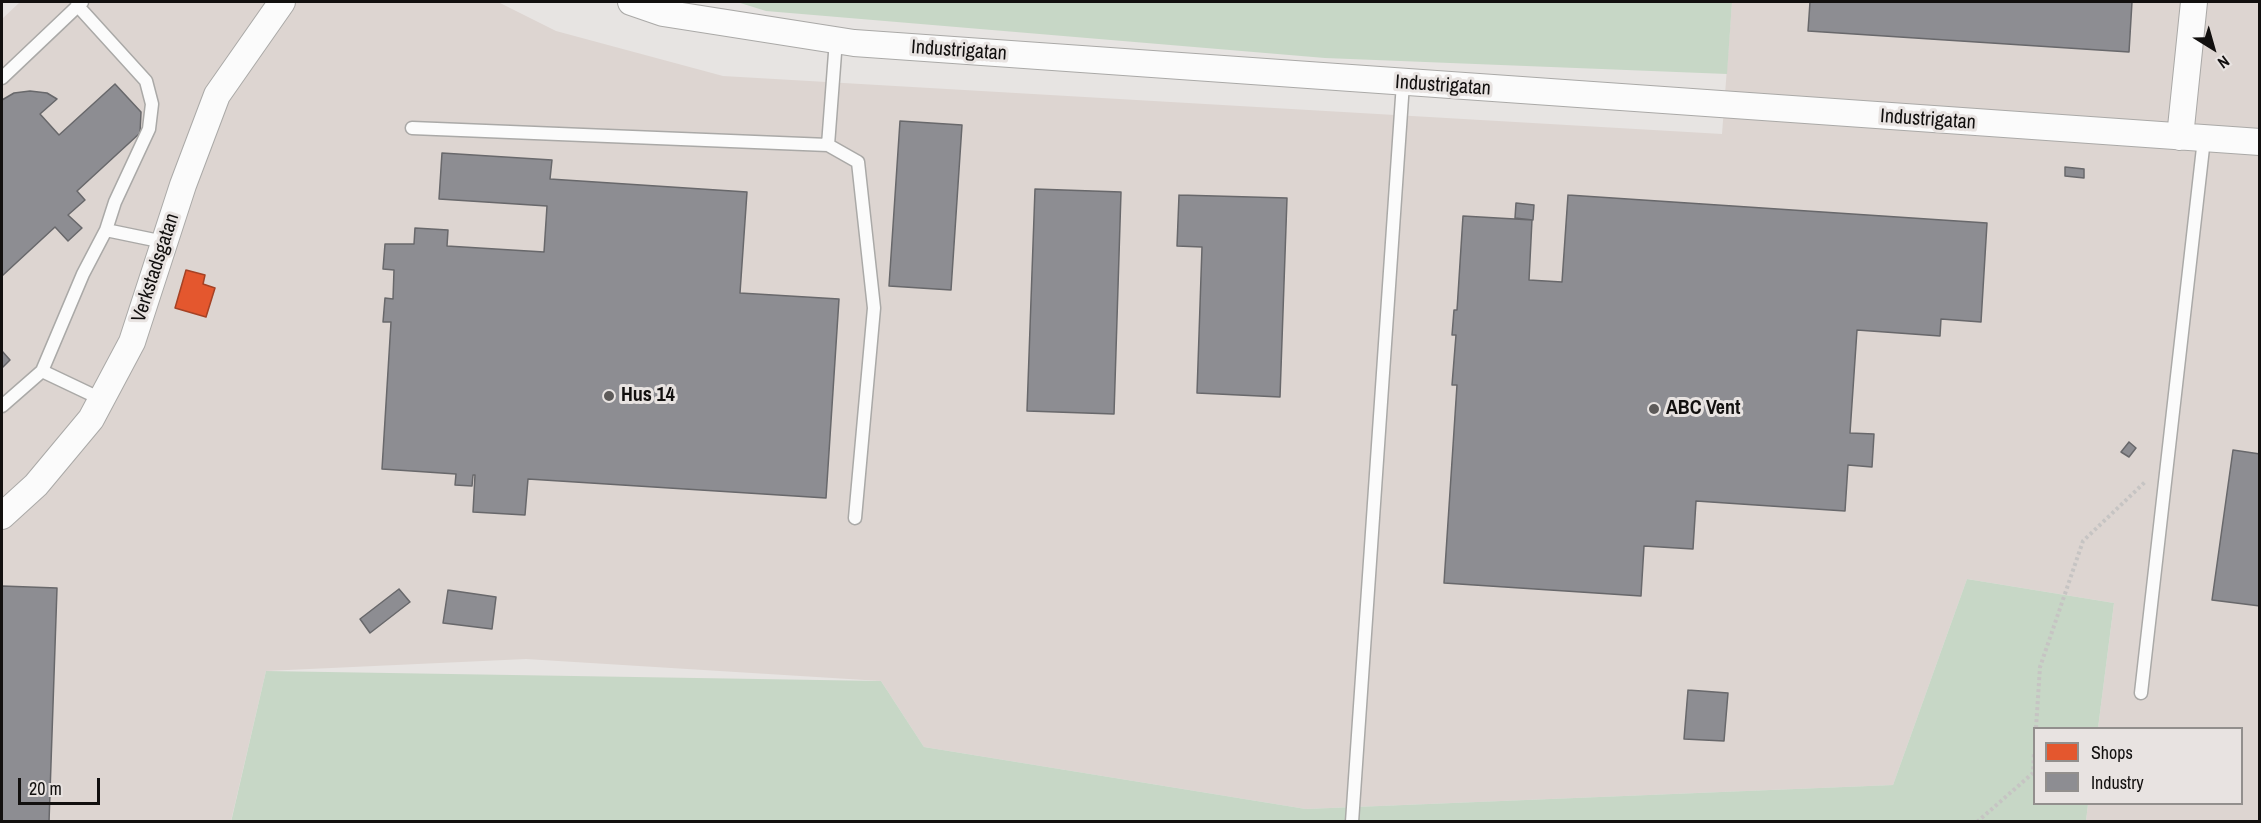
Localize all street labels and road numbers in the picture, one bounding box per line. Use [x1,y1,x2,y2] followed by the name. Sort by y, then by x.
[910,36,1008,66] street label: Industrigatan
[1394,71,1492,101] street label: Industrigatan
[1879,105,1977,135] street label: Industrigatan
[127,211,185,325] street label: Verkstadsgatan

